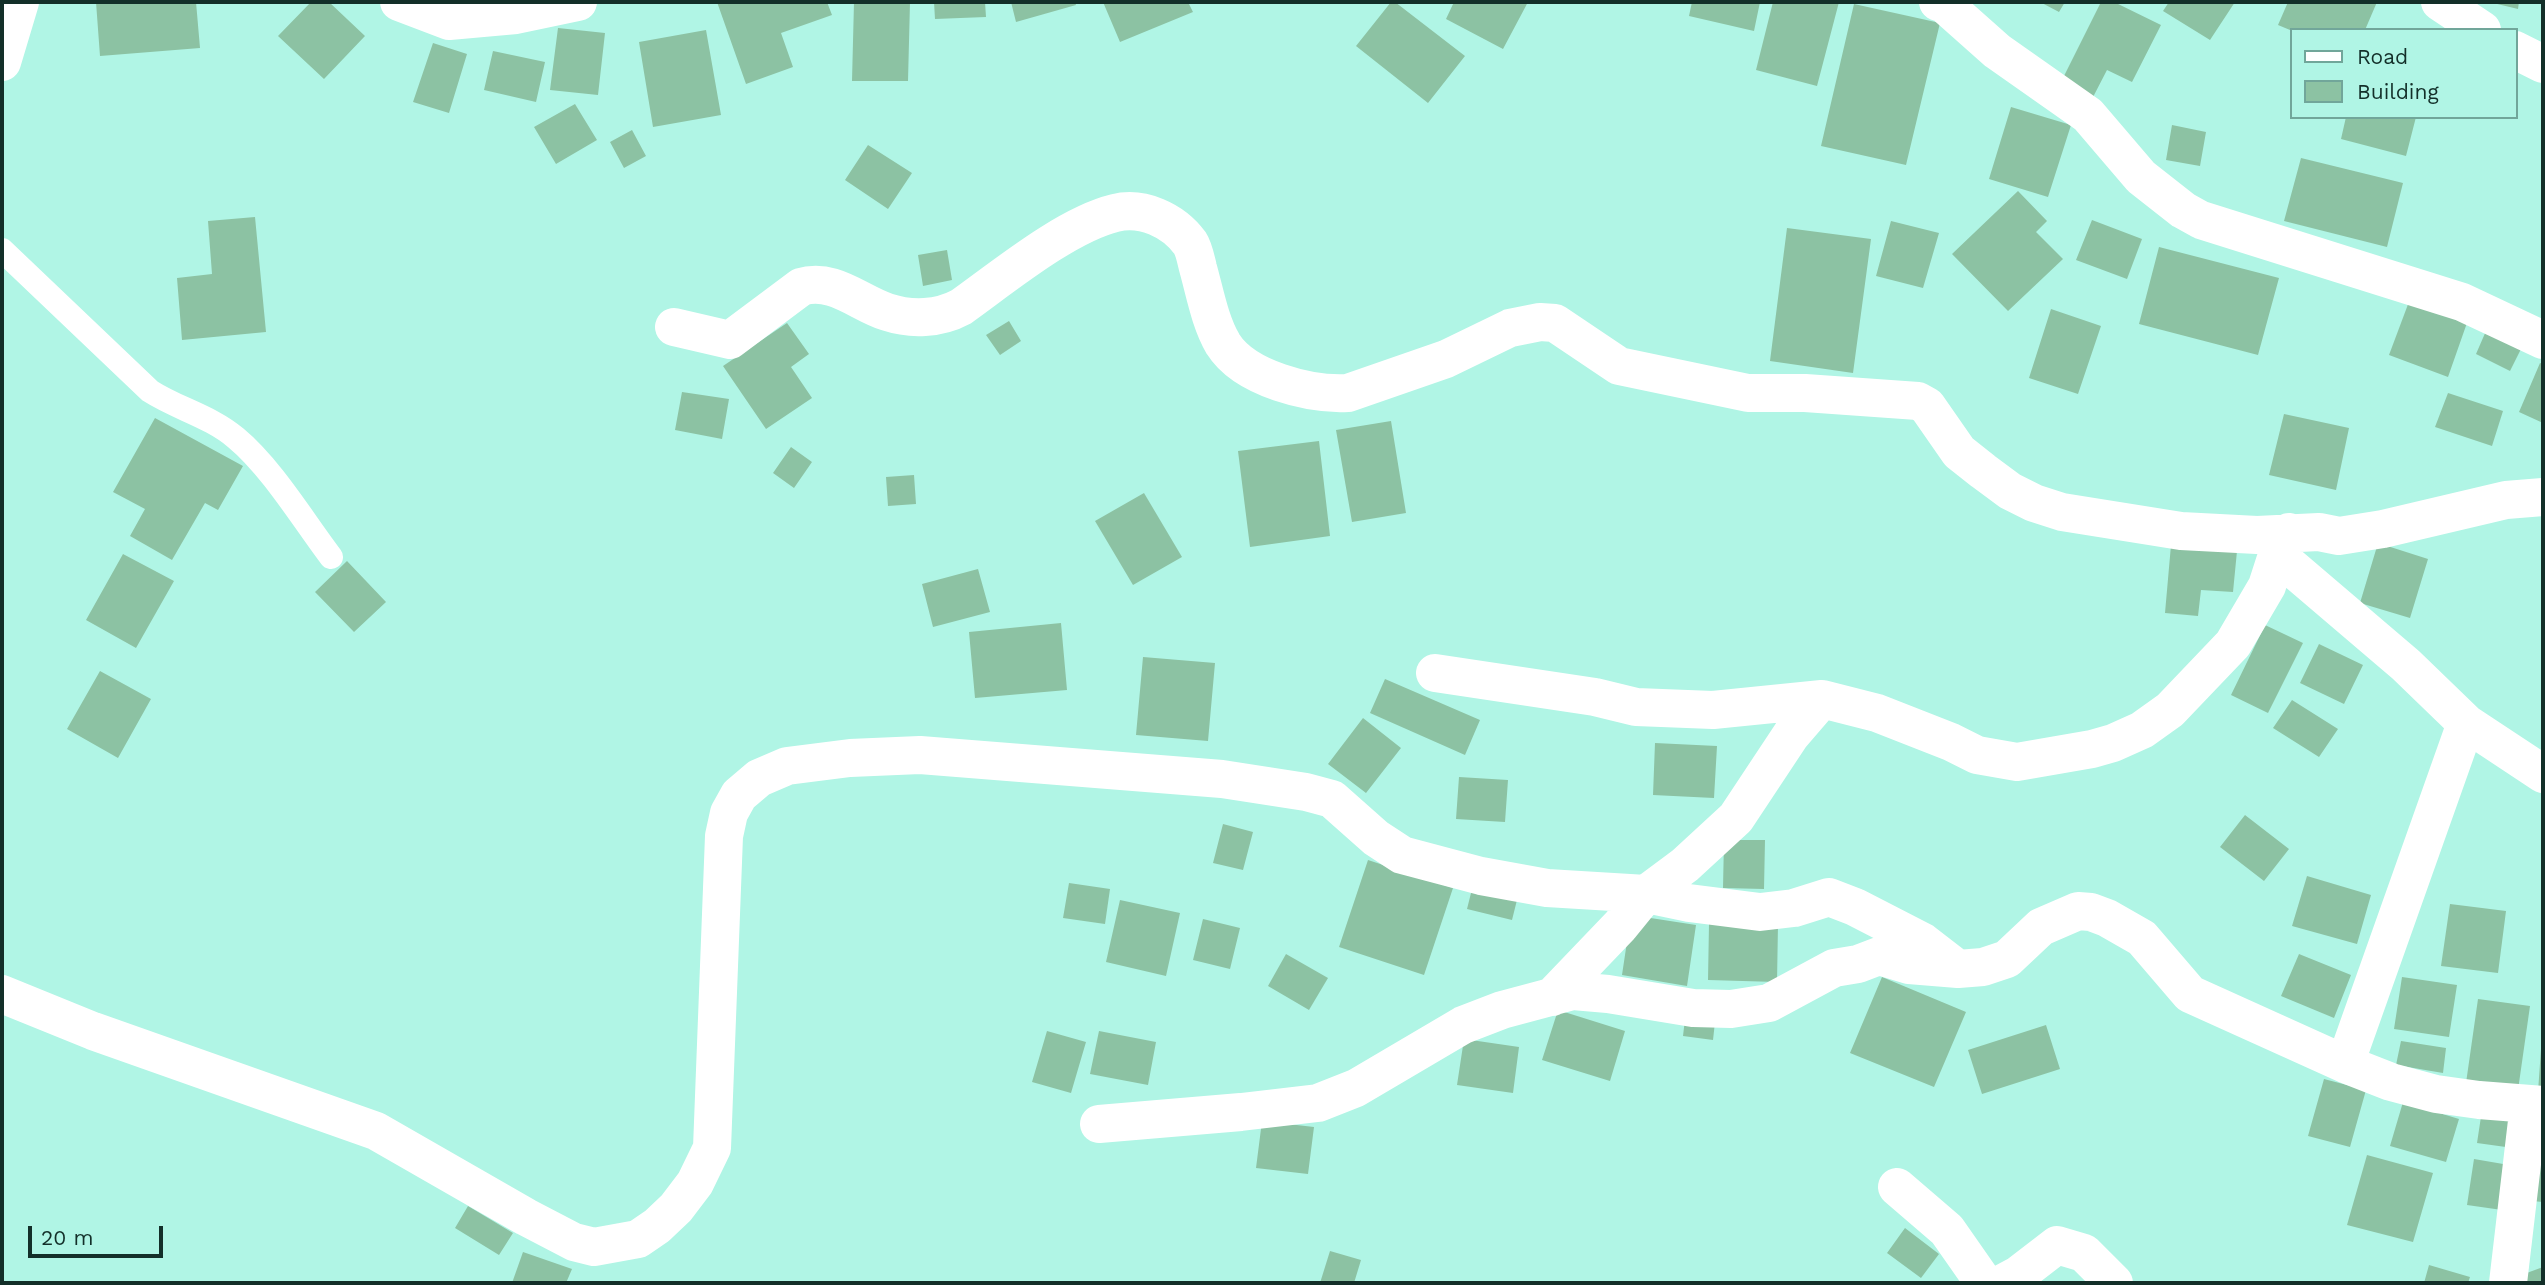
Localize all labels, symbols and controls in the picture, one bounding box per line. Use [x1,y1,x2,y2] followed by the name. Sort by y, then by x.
[2290,28,2517,119] legend
[2357,44,2408,69] text: Road
[2357,79,2439,104] text: Building
[32,1212,166,1256] scale bar
[41,1225,93,1250] text: 20 m

